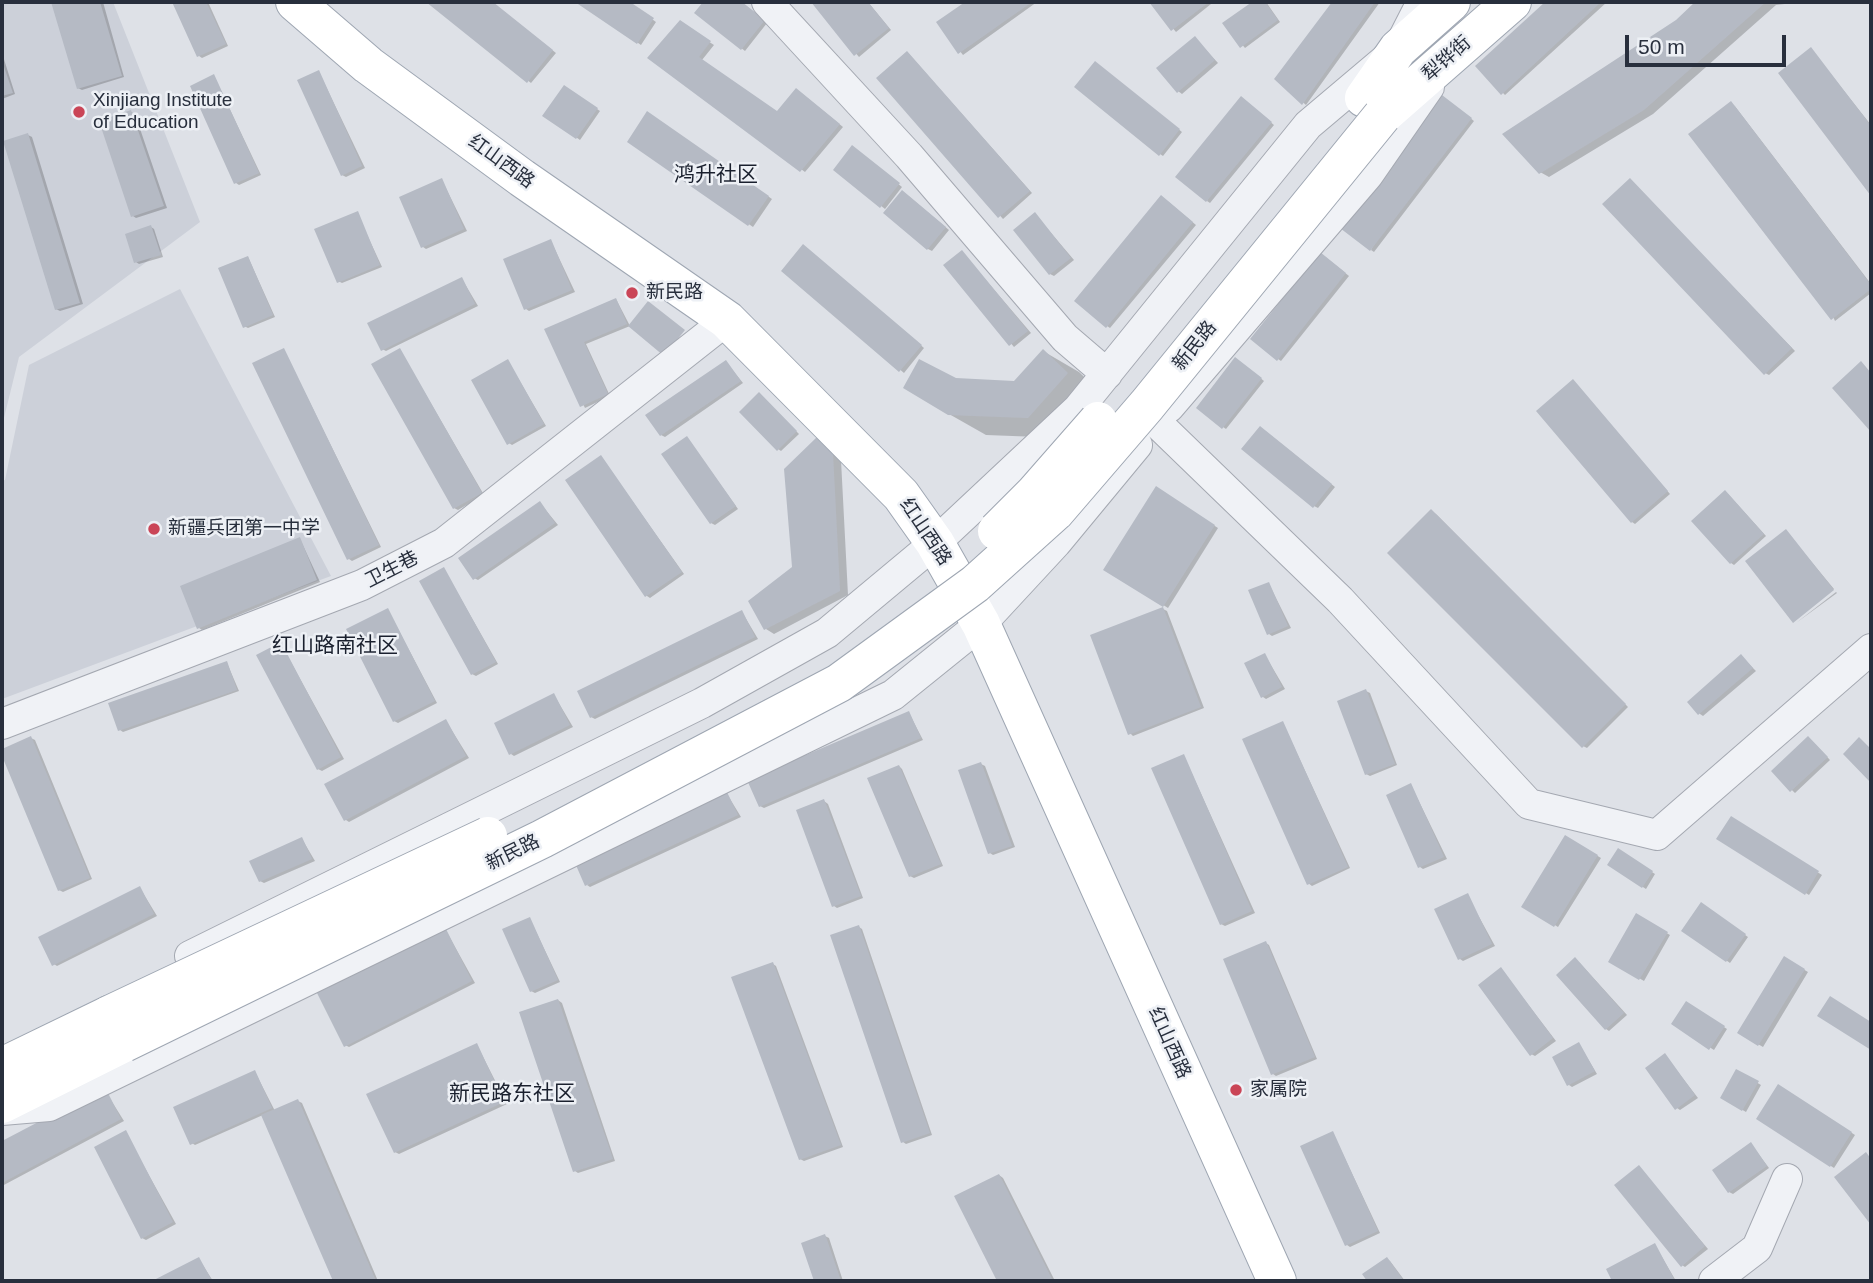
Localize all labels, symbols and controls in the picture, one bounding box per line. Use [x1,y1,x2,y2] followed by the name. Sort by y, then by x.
[1628,21,1789,65] scale bar
[1418,32,1476,86] street label: 犁铧街
[1638,35,1685,58] text: 50 m
[93,90,232,134] place label: Xinjiang Institute of Education
[71,104,87,120] marker: Xinjiang Institute of Education
[464,130,538,194] street label: 红山西路
[674,162,758,188] district label: 鸿升社区
[646,282,703,304] place label: 新民路
[624,285,640,301] marker: 新民路
[1168,317,1222,375] street label: 新民路
[894,494,956,570] street label: 红山西路
[168,518,320,540] place label: 新疆兵团第一中学
[146,521,162,537] marker: 新疆兵团第一中学
[361,547,423,593] street label: 卫生巷
[272,633,398,659] district label: 红山路南社区
[482,830,544,876] street label: 新民路
[1143,1004,1195,1082] street label: 红山西路
[1250,1079,1307,1101] place label: 家属院
[449,1081,575,1107] district label: 新民路东社区
[1228,1082,1244,1098] marker: 家属院

